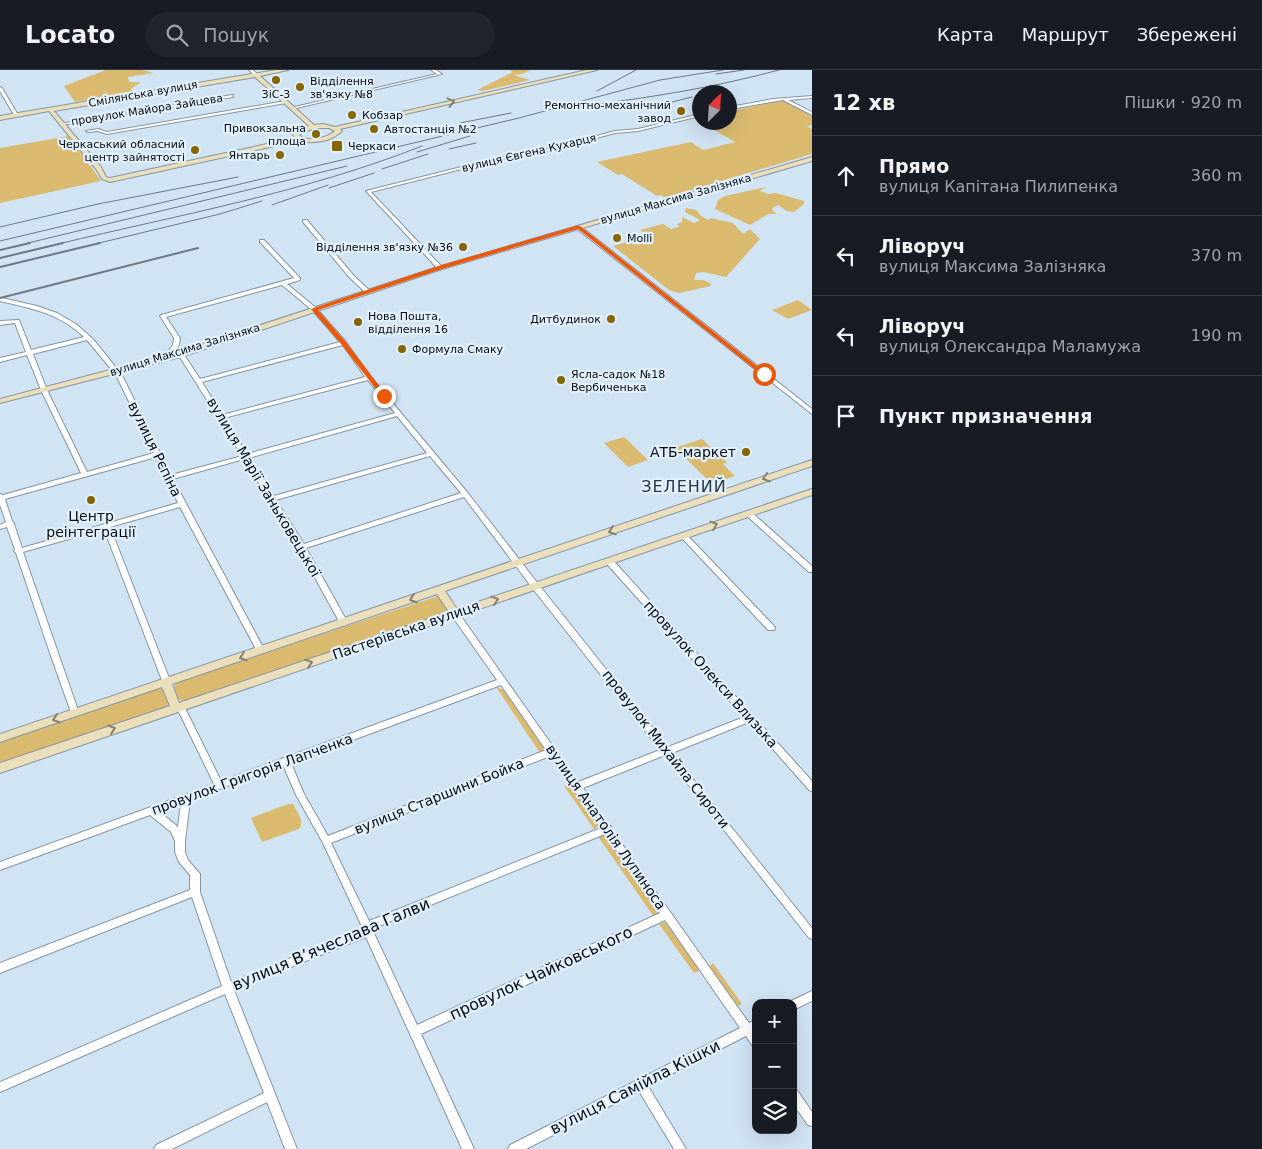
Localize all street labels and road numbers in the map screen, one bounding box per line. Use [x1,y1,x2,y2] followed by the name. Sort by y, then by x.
[87,78,199,110] street label: Смілянська вулиця
[70,92,224,128] street label: провулок Майора Зайцева
[461,131,597,175] street label: вулиця Євгена Кухарця
[599,171,753,227] street label: вулиця Максима Залізняка
[108,321,262,379] street label: вулиця Максима Залізняка
[204,394,324,580] street label: вулиця Марії Заньковецької
[125,399,185,499] street label: вулиця Рєпіна
[330,597,482,663] street label: Пастерівська вулиця
[641,597,781,751] street label: провулок Олекси Влизька
[599,667,733,831] street label: провулок Михайла Сироти
[149,730,355,818] street label: провулок Григорія Лапченка
[543,741,669,913] street label: вулиця Анатолія Лупиноса
[352,755,526,837] street label: вулиця Старшини Бойка
[229,894,433,994] street label: вулиця Вʼячеслава Галви
[446,922,636,1024] street label: провулок Чайковського
[547,1036,723,1138] street label: вулиця Самійла Кішки

